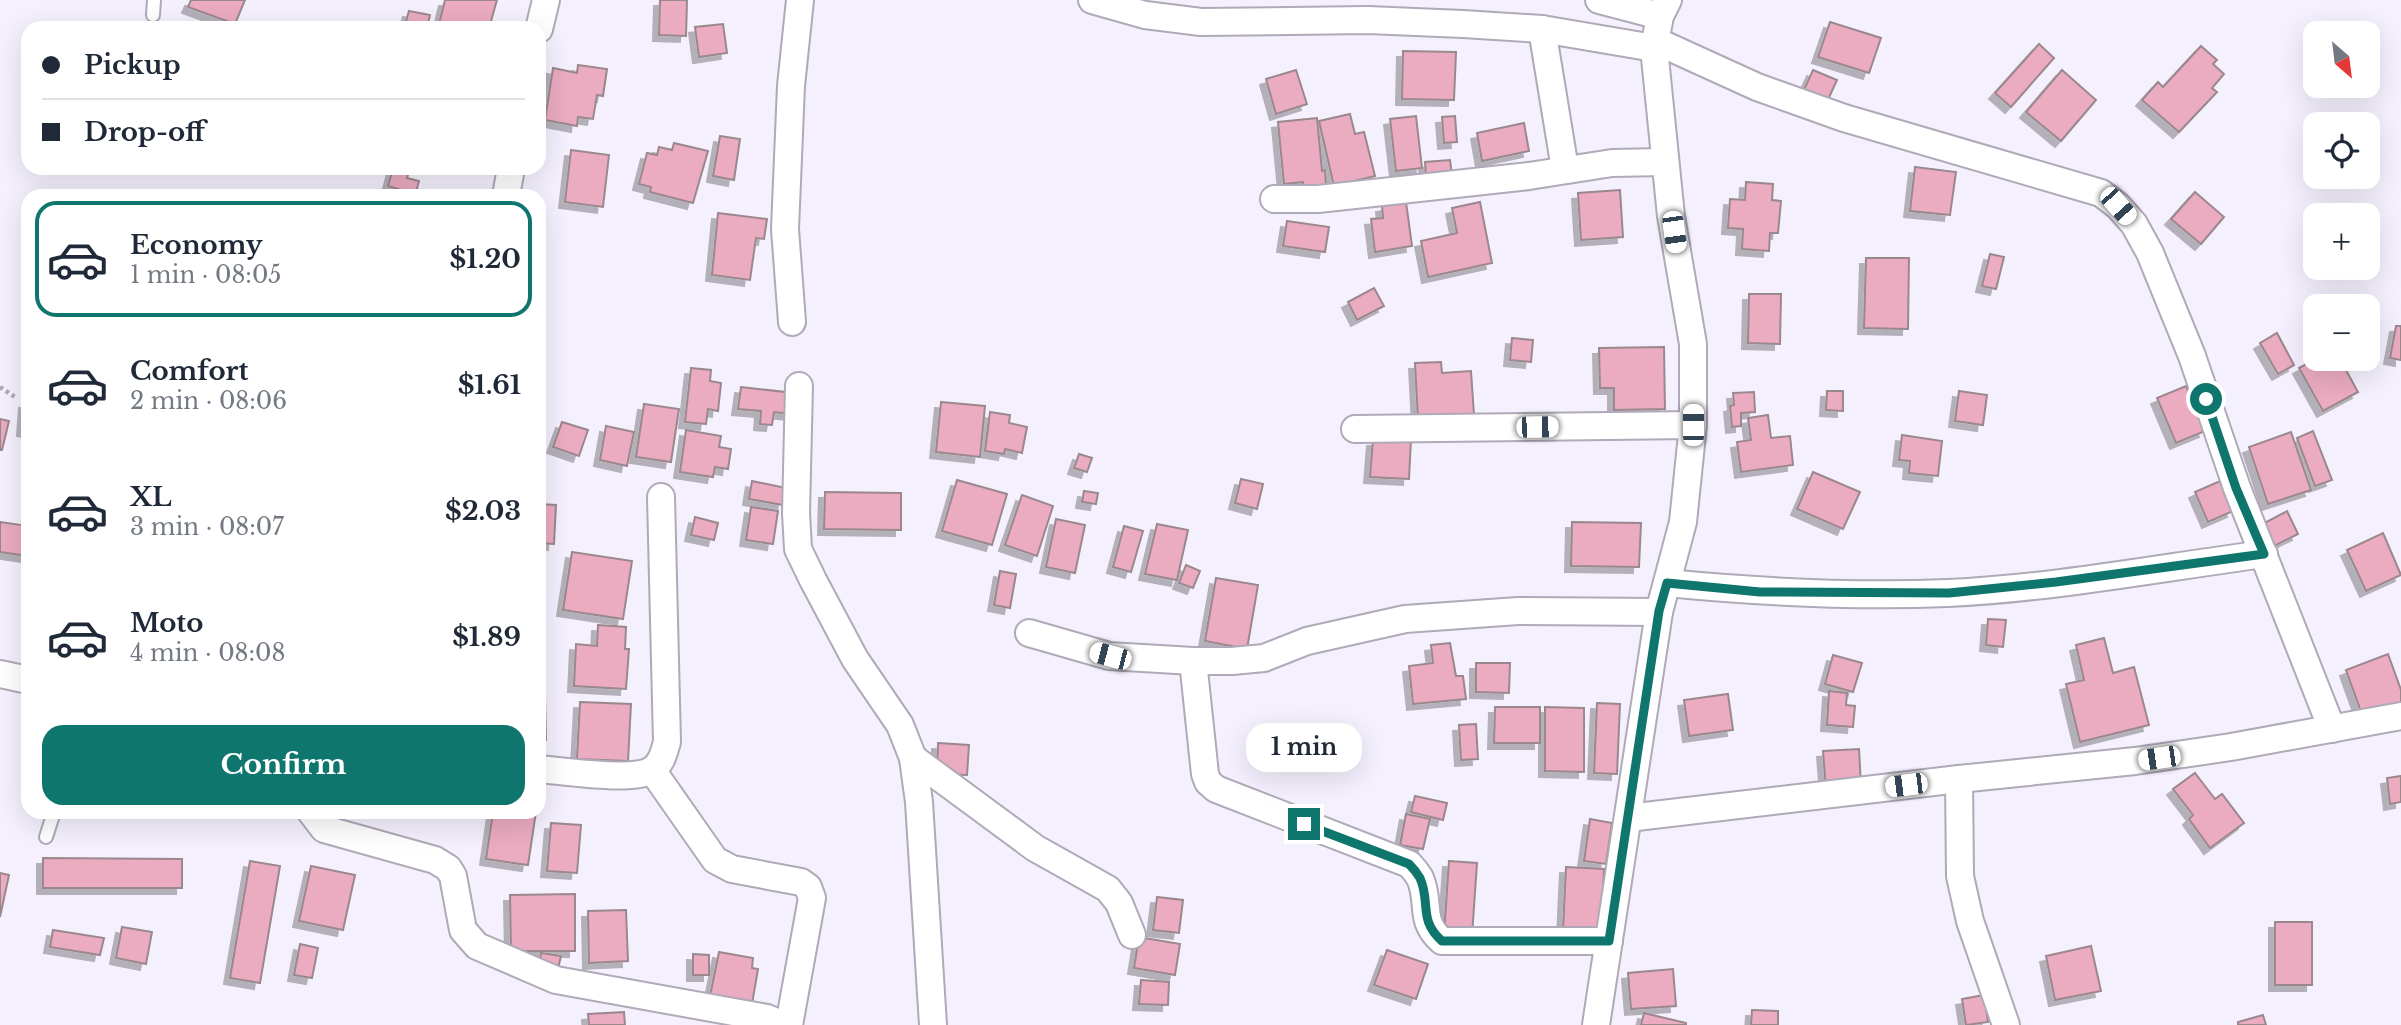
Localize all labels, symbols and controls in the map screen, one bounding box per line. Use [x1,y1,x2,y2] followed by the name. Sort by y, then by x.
[2303,21,2380,98] north arrow
[2303,21,2380,371] map controls
[84,49,181,81] text: Pickup
[2303,112,2380,189] button: locate
[84,116,205,148] text: Drop-off
[2097,183,2140,229] car
[2303,203,2380,280] button: +
[1661,210,1688,254] car
[46,228,109,291] icon: car
[130,229,263,261] text: Economy
[450,243,521,275] text: $1.20
[130,261,281,289] text: 1 min · 08:05
[2303,294,2380,371] button: −
[46,354,109,417] icon: car
[130,355,248,387] text: Comfort
[458,369,521,401] text: $1.61
[2190,383,2222,415] route start
[130,387,287,415] text: 2 min · 08:06
[1683,404,1704,446] car
[1516,416,1559,438] car
[46,480,109,543] icon: car
[130,481,172,513] text: XL
[445,495,521,527] text: $2.03
[130,513,284,541] text: 3 min · 08:07
[46,606,109,669] icon: car
[130,607,203,639] text: Moto
[452,621,521,653] text: $1.89
[130,639,285,667] text: 4 min · 08:08
[1087,640,1134,672] car
[1246,722,1362,772] callout: 1 min
[42,725,525,805] button: Confirm
[1271,733,1337,761] text: 1 min
[2137,745,2182,771] car
[1884,772,1929,798] car
[1288,808,1320,840] route end

